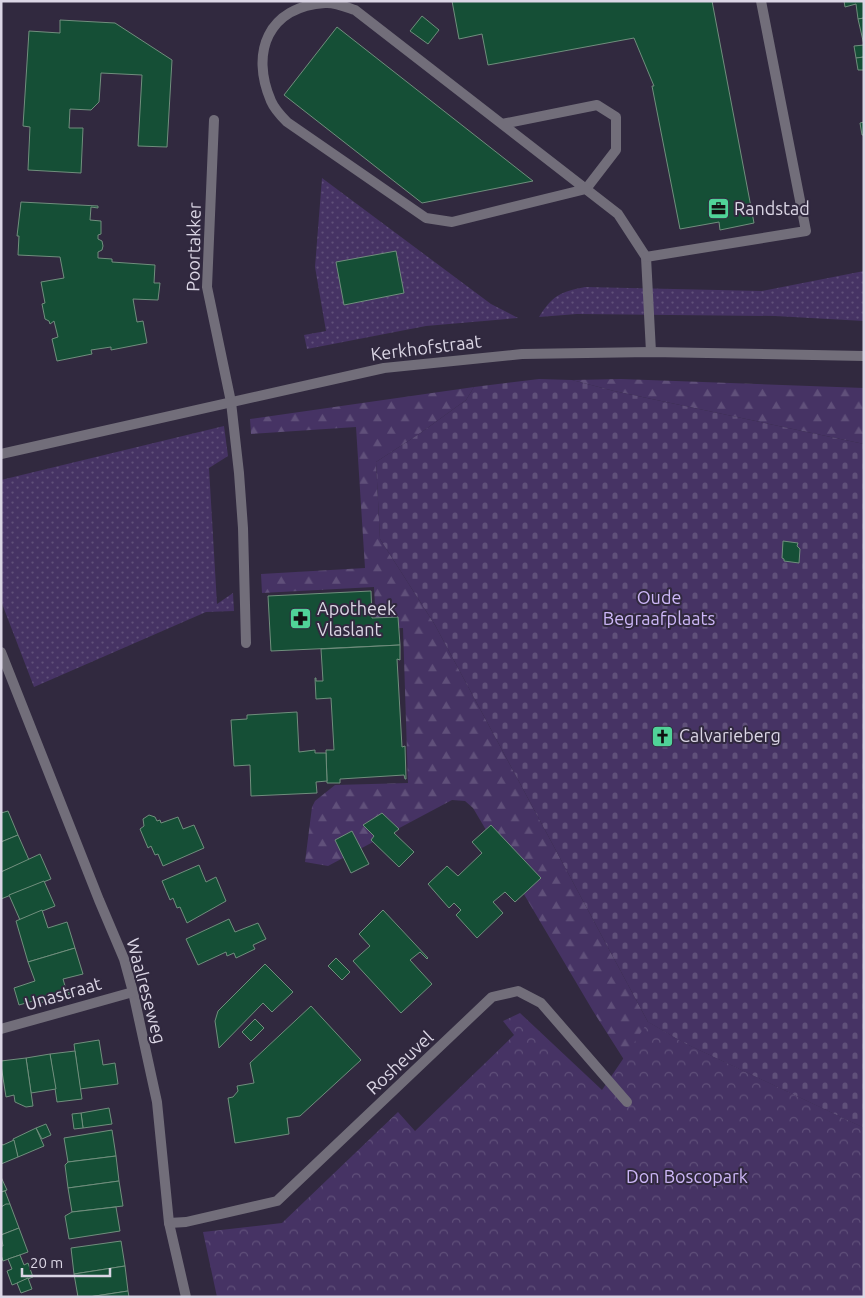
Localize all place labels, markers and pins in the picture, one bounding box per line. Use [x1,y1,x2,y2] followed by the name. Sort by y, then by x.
[706,197,730,221] office icon: Randstad
[734,198,810,218] place label: Randstad
[317,598,396,639] place label: Apotheek Vlaslant
[289,607,313,631] pharmacy icon: Apotheek Vlaslant
[651,724,675,748] church icon: Calvarieberg
[679,725,781,745] place label: Calvarieberg

